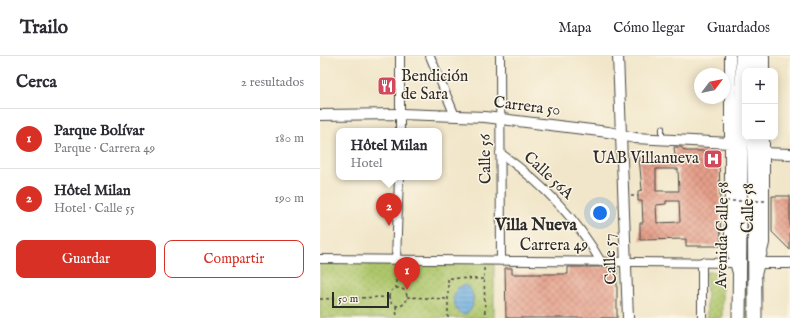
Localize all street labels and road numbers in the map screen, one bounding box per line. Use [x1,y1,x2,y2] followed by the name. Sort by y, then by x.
[492,93,562,121] street label: Carrera 50
[476,133,496,184] street label: Calle 56
[519,148,578,205] street label: Calle 56A
[712,182,734,289] street label: Avenida Calle 58
[739,183,759,233] street label: Calle 58
[600,233,622,285] street label: Calle 57
[520,236,588,256] street label: Carrera 49

